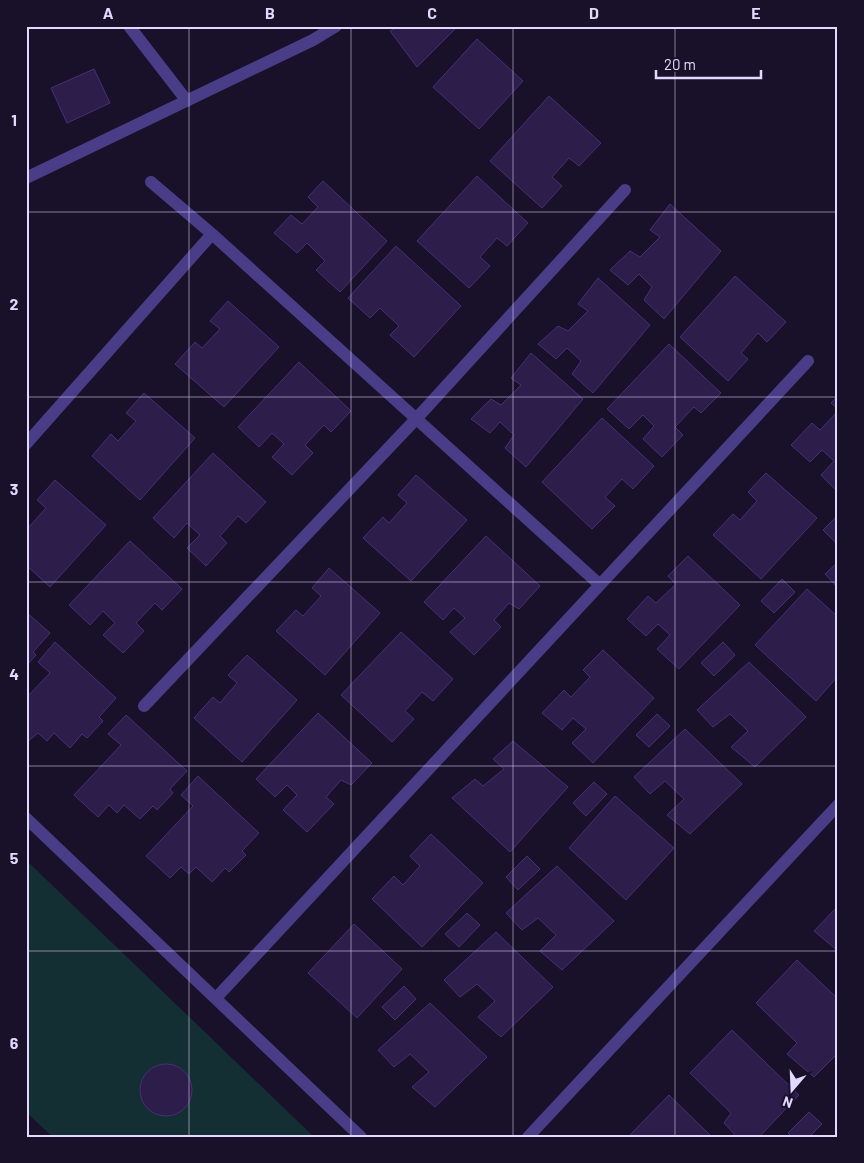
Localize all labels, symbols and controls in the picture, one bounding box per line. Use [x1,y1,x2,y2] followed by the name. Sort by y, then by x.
[103,3,114,22] text: A
[265,3,275,22] text: B
[427,3,437,22] text: C
[589,3,599,22] text: D
[751,3,761,22] text: E
[656,48,762,80] scale bar
[664,55,696,73] text: 20 m
[11,110,17,129] text: 1
[10,294,19,313] text: 2
[10,479,18,498] text: 3
[9,664,19,683] text: 4
[10,848,19,867] text: 5
[10,1033,19,1052] text: 6
[766,1066,816,1116] north arrow
[780,1093,795,1112] text: N

